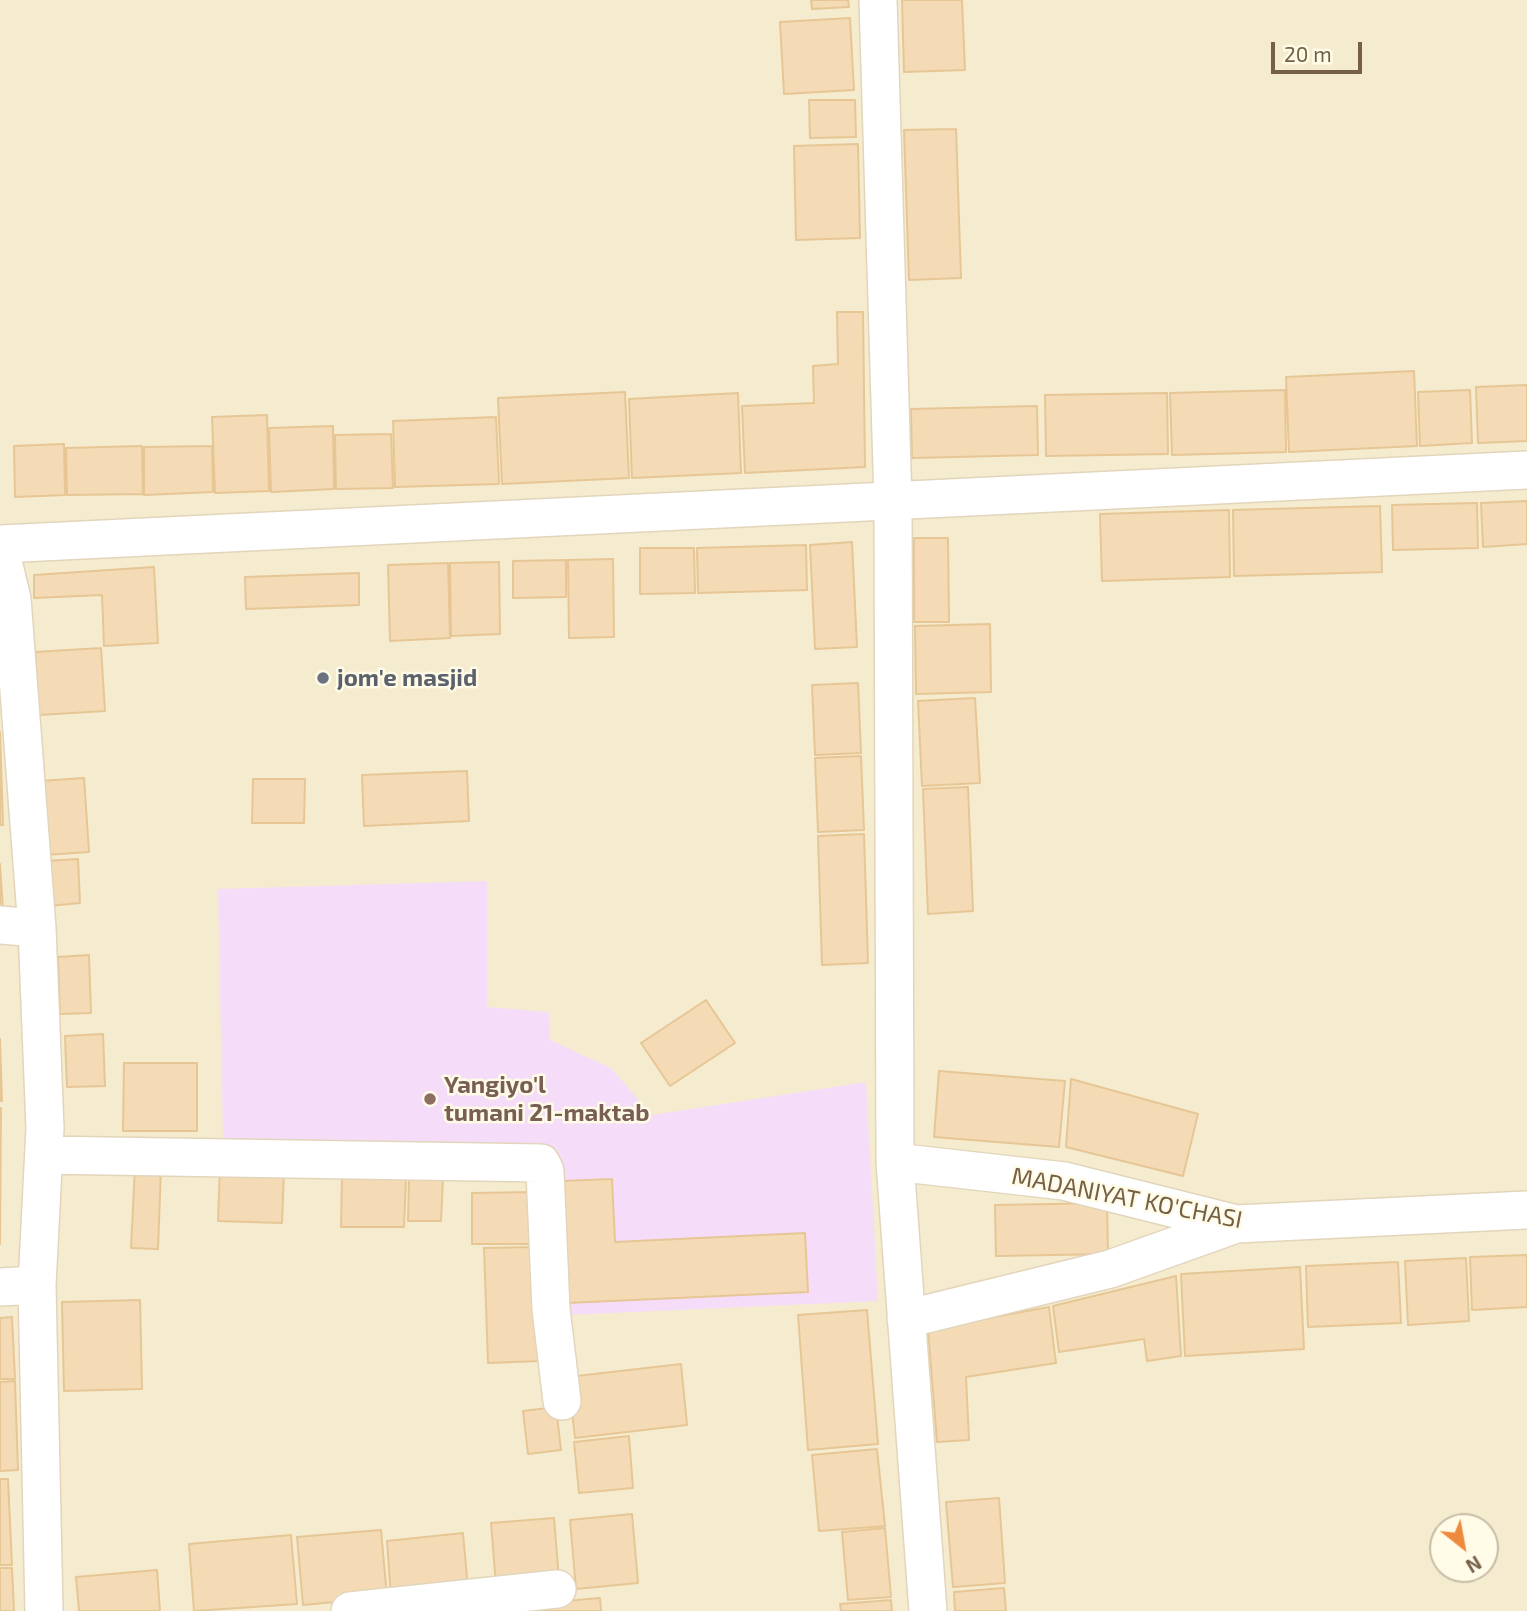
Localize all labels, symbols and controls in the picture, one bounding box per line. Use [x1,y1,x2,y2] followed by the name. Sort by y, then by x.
[1275,28,1366,72] scale bar
[1284,41,1332,66] text: 20 m
[337,664,477,692] place label: jom'e masjid
[315,670,331,686] marker: jom'e masjid
[444,1071,649,1127] place label: Yangiyo'l tumani 21-maktab
[422,1091,438,1107] marker: Yangiyo'l tumani 21-maktab
[1009,1162,1245,1234] street label: MADANIYAT KO'CHASI
[1429,1513,1499,1583] north arrow
[1462,1551,1486,1578] text: N

